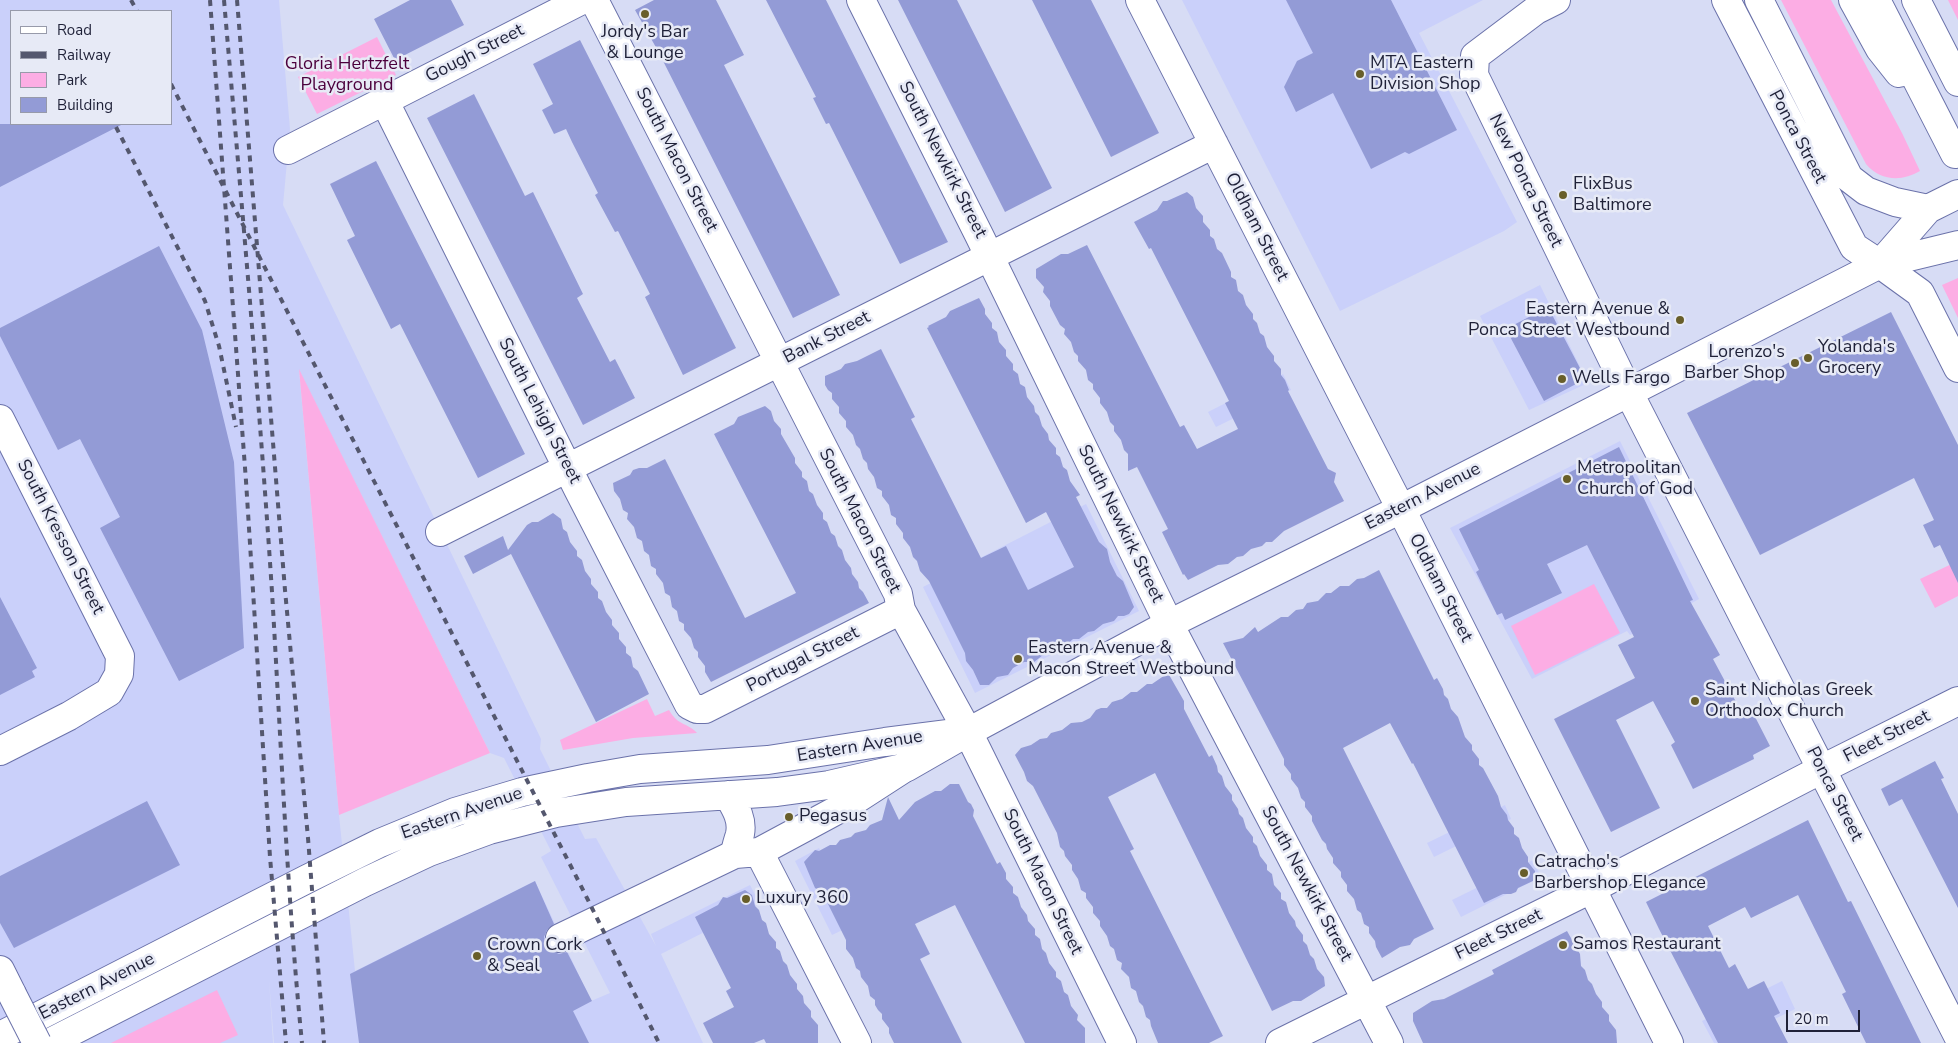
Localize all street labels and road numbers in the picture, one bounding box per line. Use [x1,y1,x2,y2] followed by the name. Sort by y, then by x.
[422,20,528,88] street label: Gough Street
[893,78,991,242] street label: South Newkirk Street
[630,84,722,236] street label: South Macon Street
[1763,87,1831,187] street label: Ponca Street
[1483,111,1567,251] street label: New Ponca Street
[1219,169,1293,285] street label: Oldham Street
[780,307,874,369] street label: Bank Street
[493,335,585,487] street label: South Lehigh Street
[1072,442,1168,606] street label: South Newkirk Street
[813,445,905,597] street label: South Macon Street
[12,456,108,618] street label: South Kresson Street
[1362,459,1484,535] street label: Eastern Avenue
[1403,530,1477,646] street label: Oldham Street
[743,622,863,698] street label: Portugal Street
[1840,706,1934,768] street label: Fleet Street
[796,726,924,768] street label: Eastern Avenue
[1801,743,1867,845] street label: Ponca Street
[399,783,525,845] street label: Eastern Avenue
[1256,803,1356,965] street label: South Newkirk Street
[997,806,1087,958] street label: South Macon Street
[1452,905,1546,965] street label: Fleet Street
[36,949,158,1025] street label: Eastern Avenue

